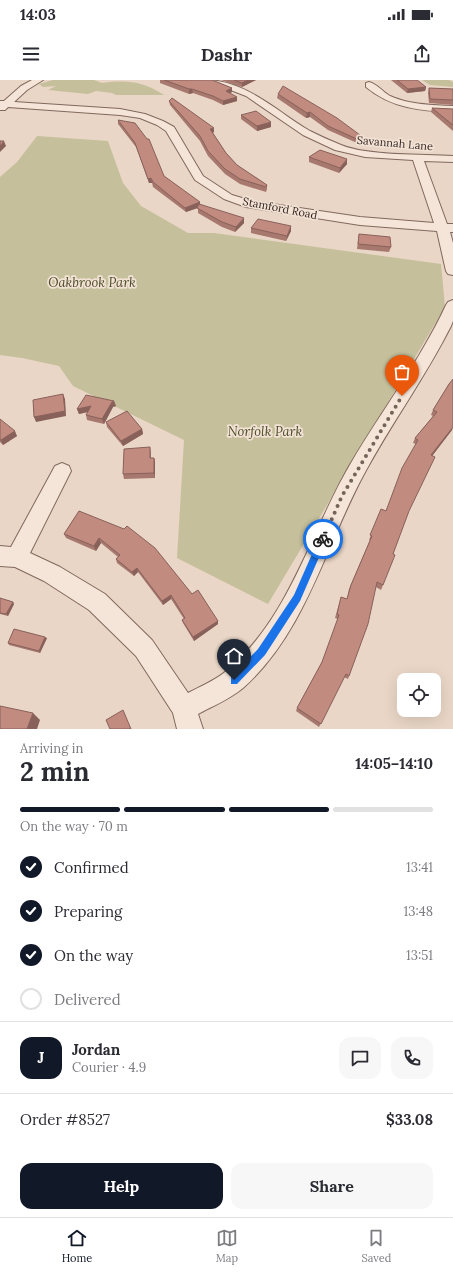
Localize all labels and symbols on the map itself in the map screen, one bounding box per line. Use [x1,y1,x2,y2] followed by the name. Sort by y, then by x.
[356,133,434,153] street label: Savannah Lane
[241,194,319,222] street label: Stamford Road
[48,274,136,291] park label: Oakbrook Park
[385,355,419,396] pin
[228,423,302,440] park label: Norfolk Park
[303,519,343,559] courier
[217,639,251,680] pin

